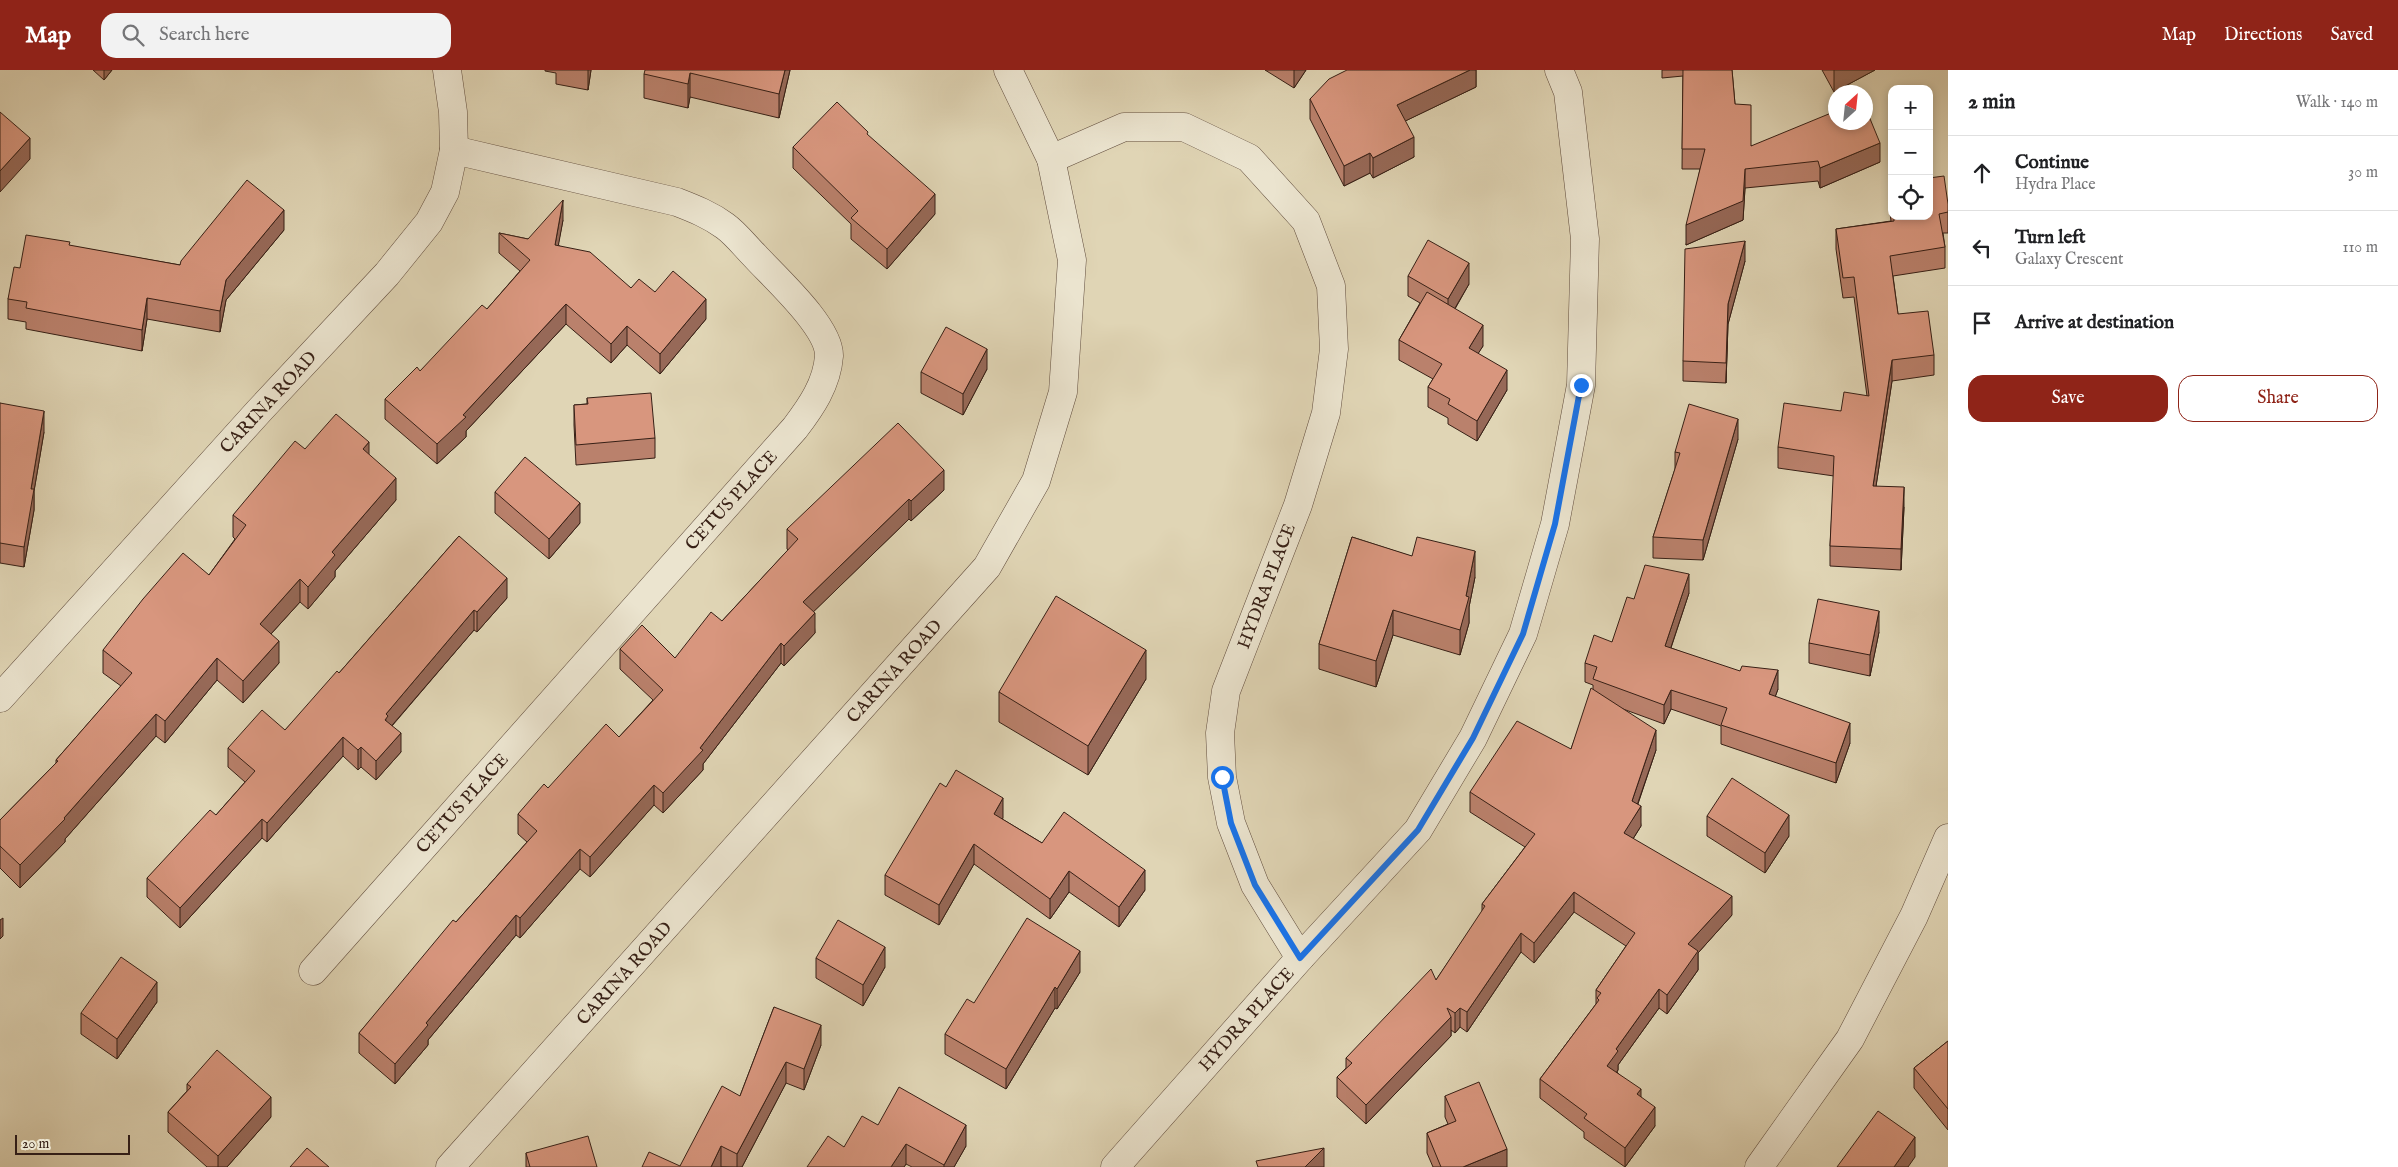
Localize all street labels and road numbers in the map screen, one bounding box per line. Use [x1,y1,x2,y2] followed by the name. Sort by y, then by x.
[216,347,323,459] street label: CARINA ROAD
[681,446,783,556] street label: CETUS PLACE
[1233,521,1302,652] street label: HYDRA PLACE
[842,615,948,729] street label: CARINA ROAD
[412,749,514,859] street label: CETUS PLACE
[572,917,678,1031] street label: CARINA ROAD
[1194,963,1300,1077] street label: HYDRA PLACE

